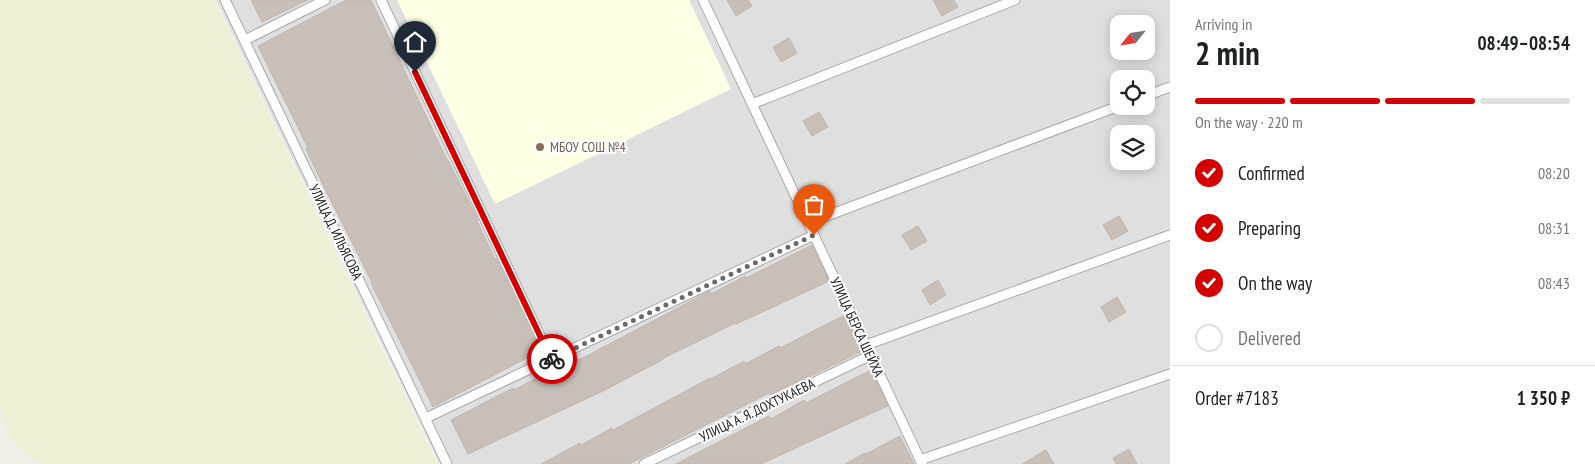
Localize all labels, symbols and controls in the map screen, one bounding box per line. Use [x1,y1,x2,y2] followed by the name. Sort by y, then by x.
[1195,14,1252,34] text: Arriving in
[1110,15,1155,60] north arrow
[1110,15,1155,170] map controls
[394,21,436,72] pin
[401,28,429,56] icon: home
[1477,31,1570,55] text: 08:49–08:54
[1195,32,1260,74] text: 2 min
[1110,70,1155,115] button: locate
[1195,112,1303,132] text: On the way · 220 m
[1110,125,1155,170] button: layers
[550,138,627,156] place label: МБОУ СОШ №4
[534,141,546,153] marker: МБОУ СОШ №4
[1195,159,1223,187] icon: check
[1238,161,1305,185] text: Confirmed
[1538,163,1570,183] text: 08:20
[305,181,367,283] street label: УЛИЦА Д. ИЛЬЯСОВА
[793,184,835,235] pin
[800,191,828,219] icon: bag
[1195,214,1223,242] icon: check
[1238,216,1301,240] text: Preparing
[1538,218,1570,238] text: 08:31
[1195,269,1223,297] icon: check
[1238,271,1312,295] text: On the way
[1538,273,1570,293] text: 08:43
[826,274,888,380] street label: УЛИЦА БЕРСА ШЕЙХА
[1238,326,1301,350] text: Delivered
[527,334,577,384] courier
[538,345,566,373] icon: bike
[696,374,818,446] street label: УЛИЦА А. Я. ДОХТУКАЕВА
[1195,386,1279,410] text: Order #7183
[1517,386,1570,410] text: 1 350 ₽

